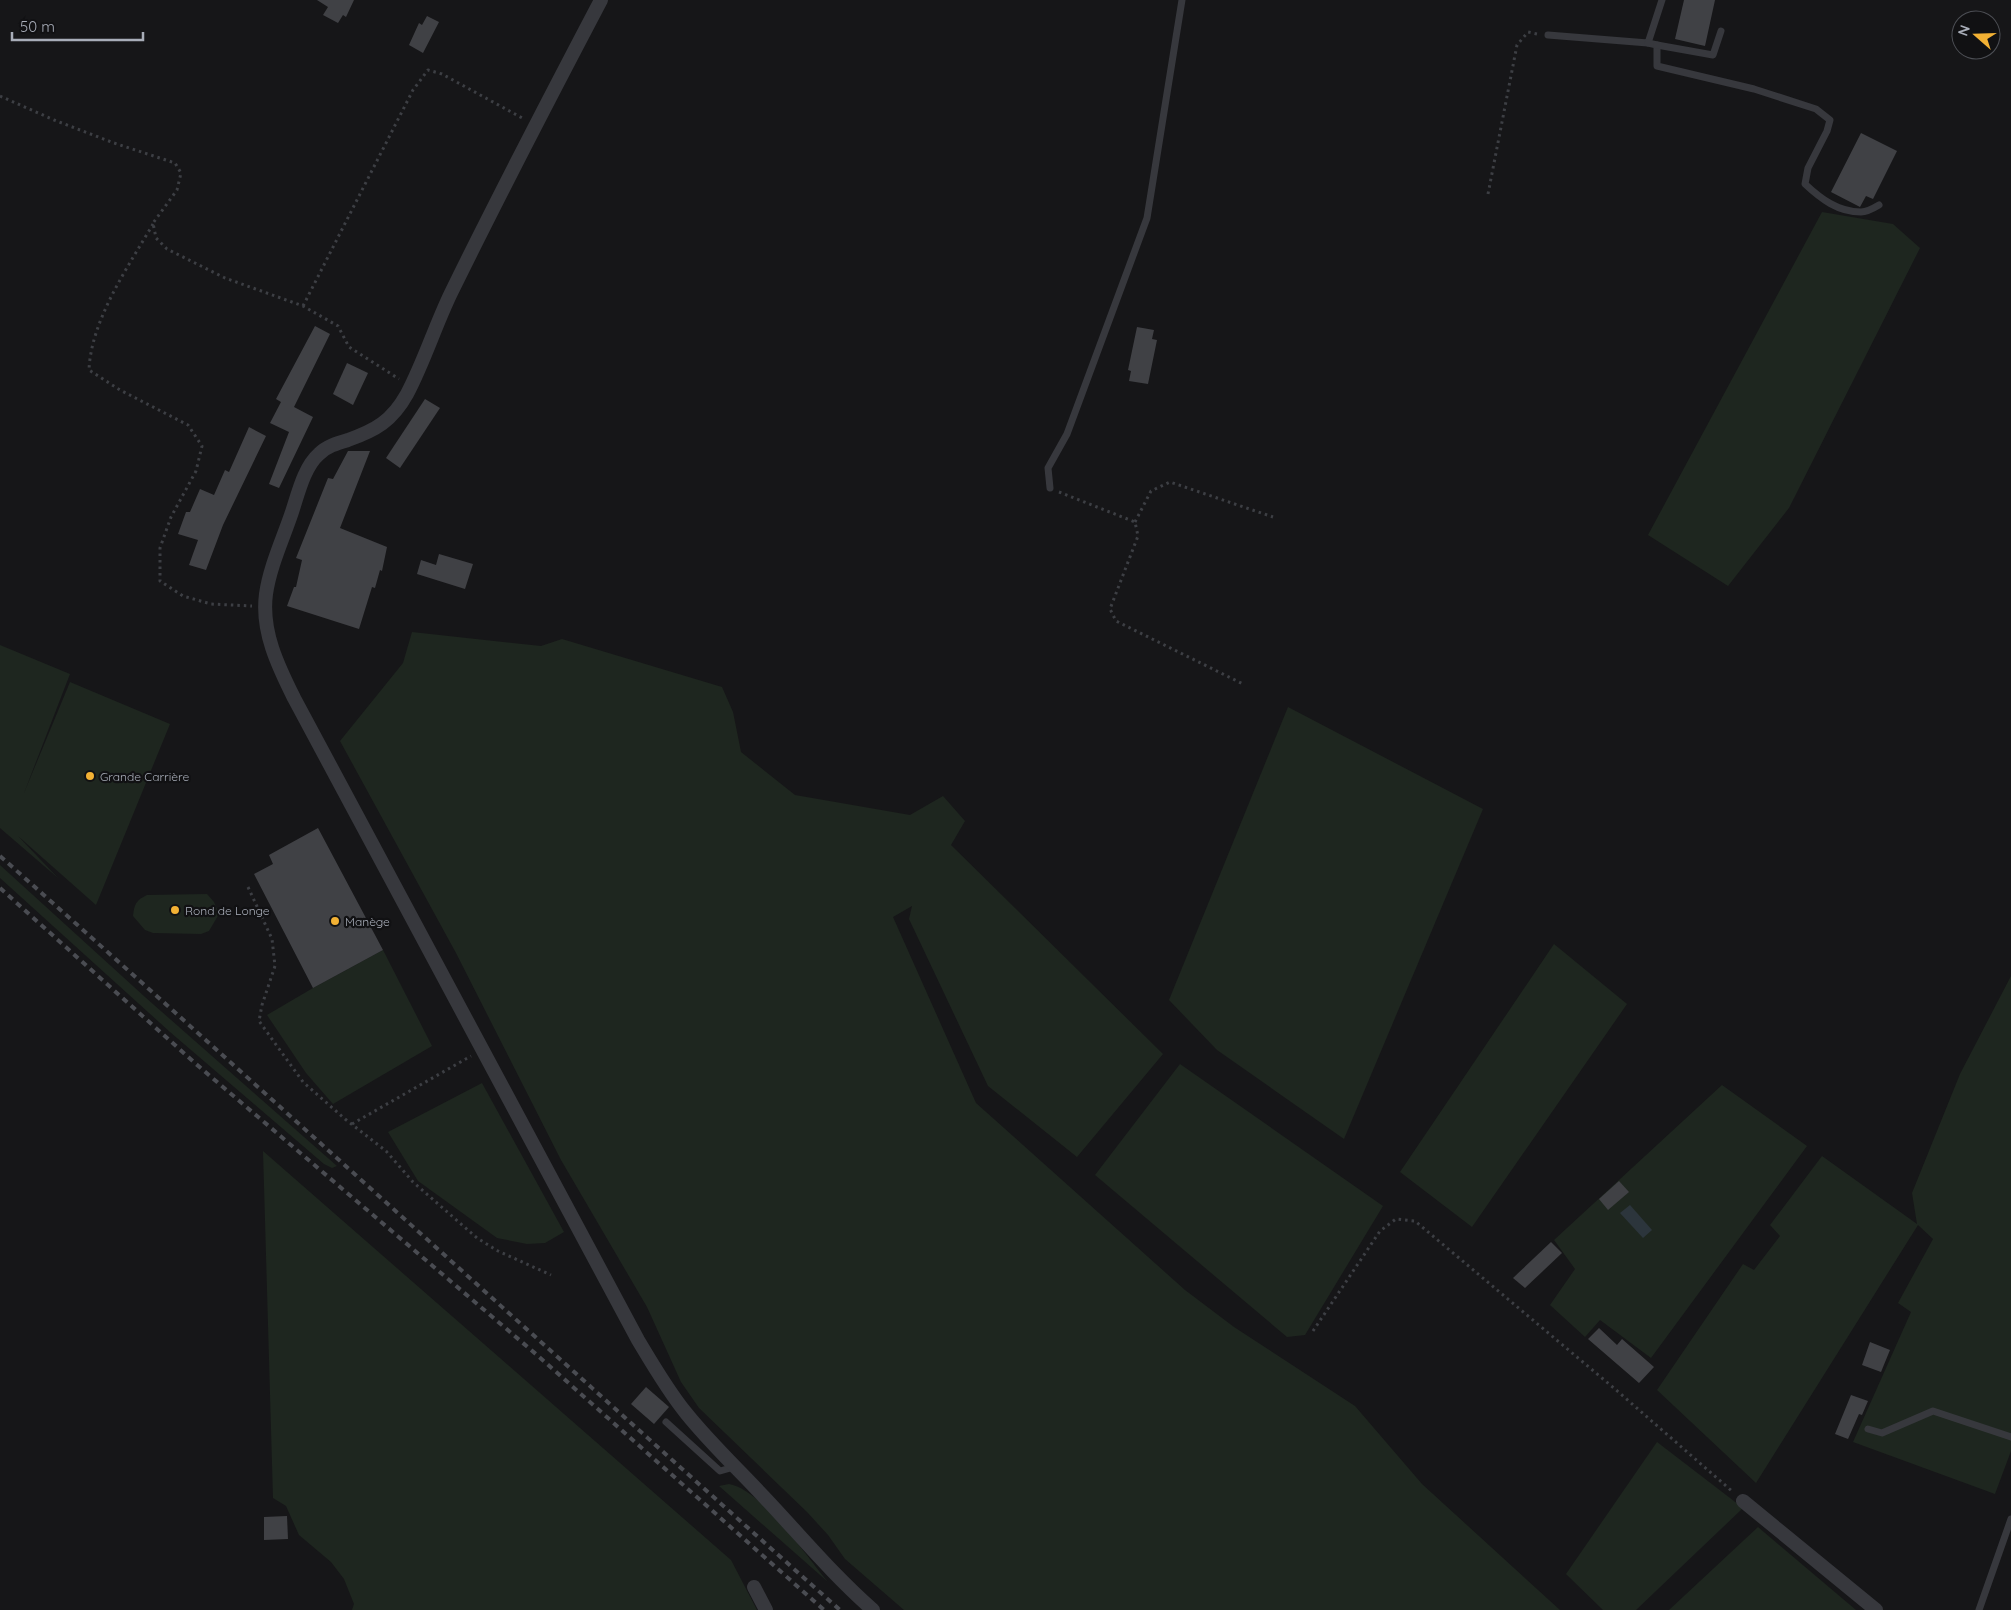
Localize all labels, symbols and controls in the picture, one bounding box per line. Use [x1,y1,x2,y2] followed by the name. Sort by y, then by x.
[12,10,144,42] scale bar
[1951,10,2001,60] north arrow
[20,17,55,36] text: 50 m
[1954,23,1974,38] text: N
[100,769,189,784] place label: Grande Carrière
[84,770,96,782] marker: Grande Carrière
[185,903,270,918] place label: Rond de Longe
[169,904,181,916] marker: Rond de Longe
[345,914,390,929] place label: Manège
[329,915,341,927] marker: Manège

